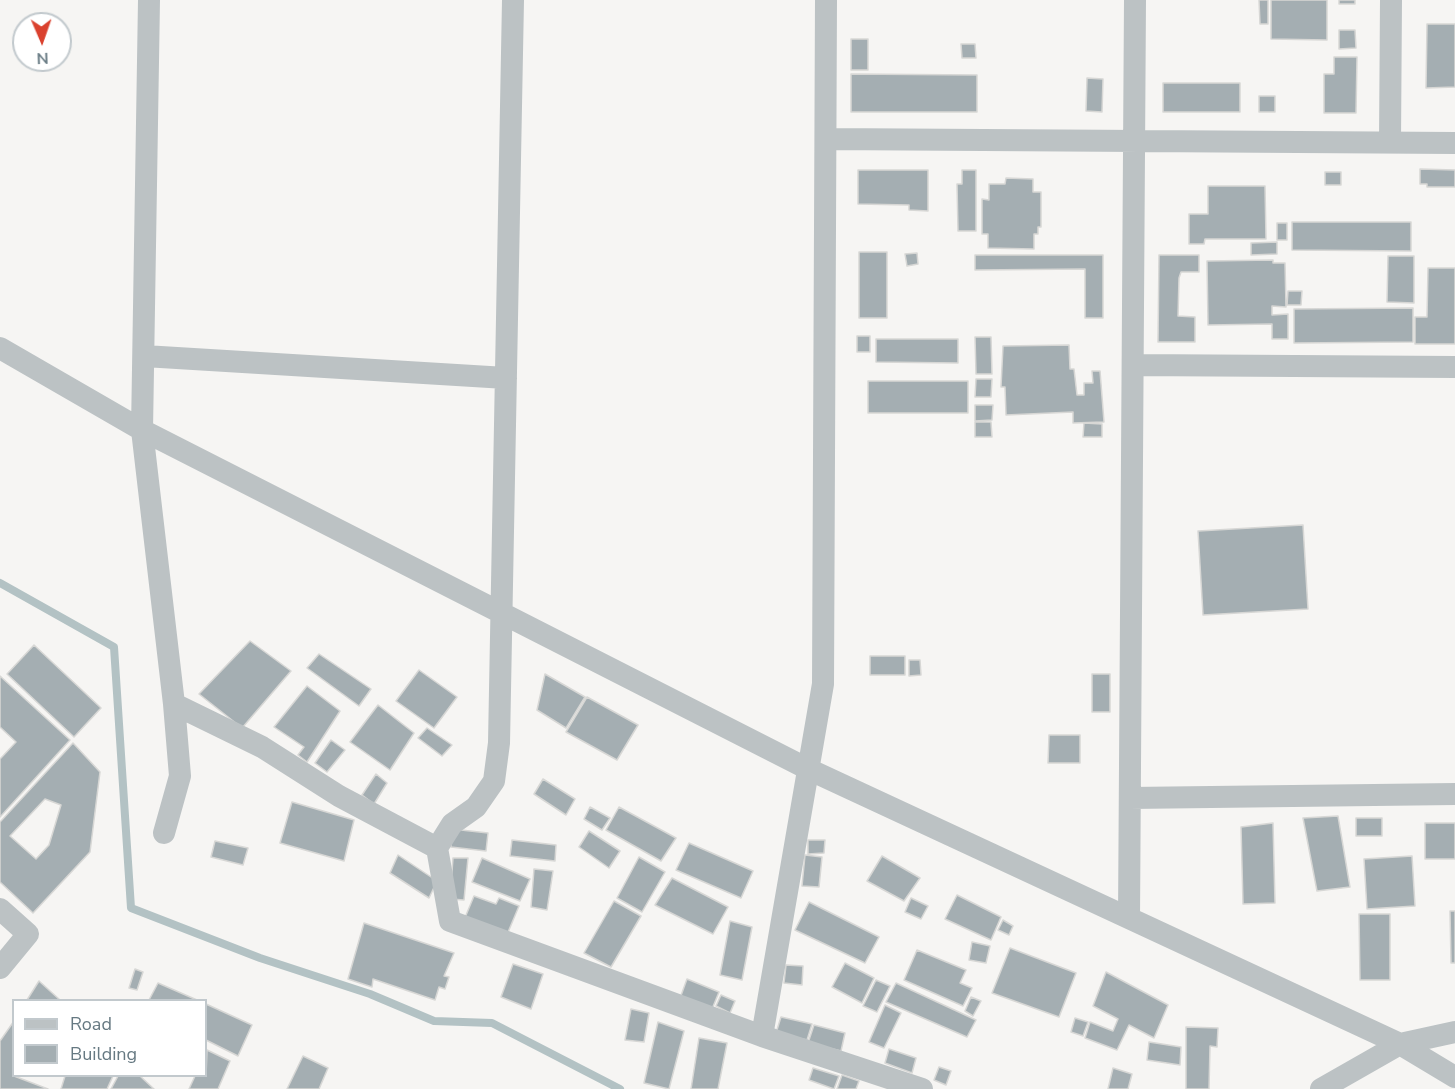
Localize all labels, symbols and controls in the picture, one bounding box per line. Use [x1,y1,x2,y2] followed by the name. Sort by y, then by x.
[12,12,72,72] north arrow
[36,47,49,69] text: N
[12,999,207,1077] legend
[70,1012,112,1036] text: Road
[70,1042,137,1066] text: Building

